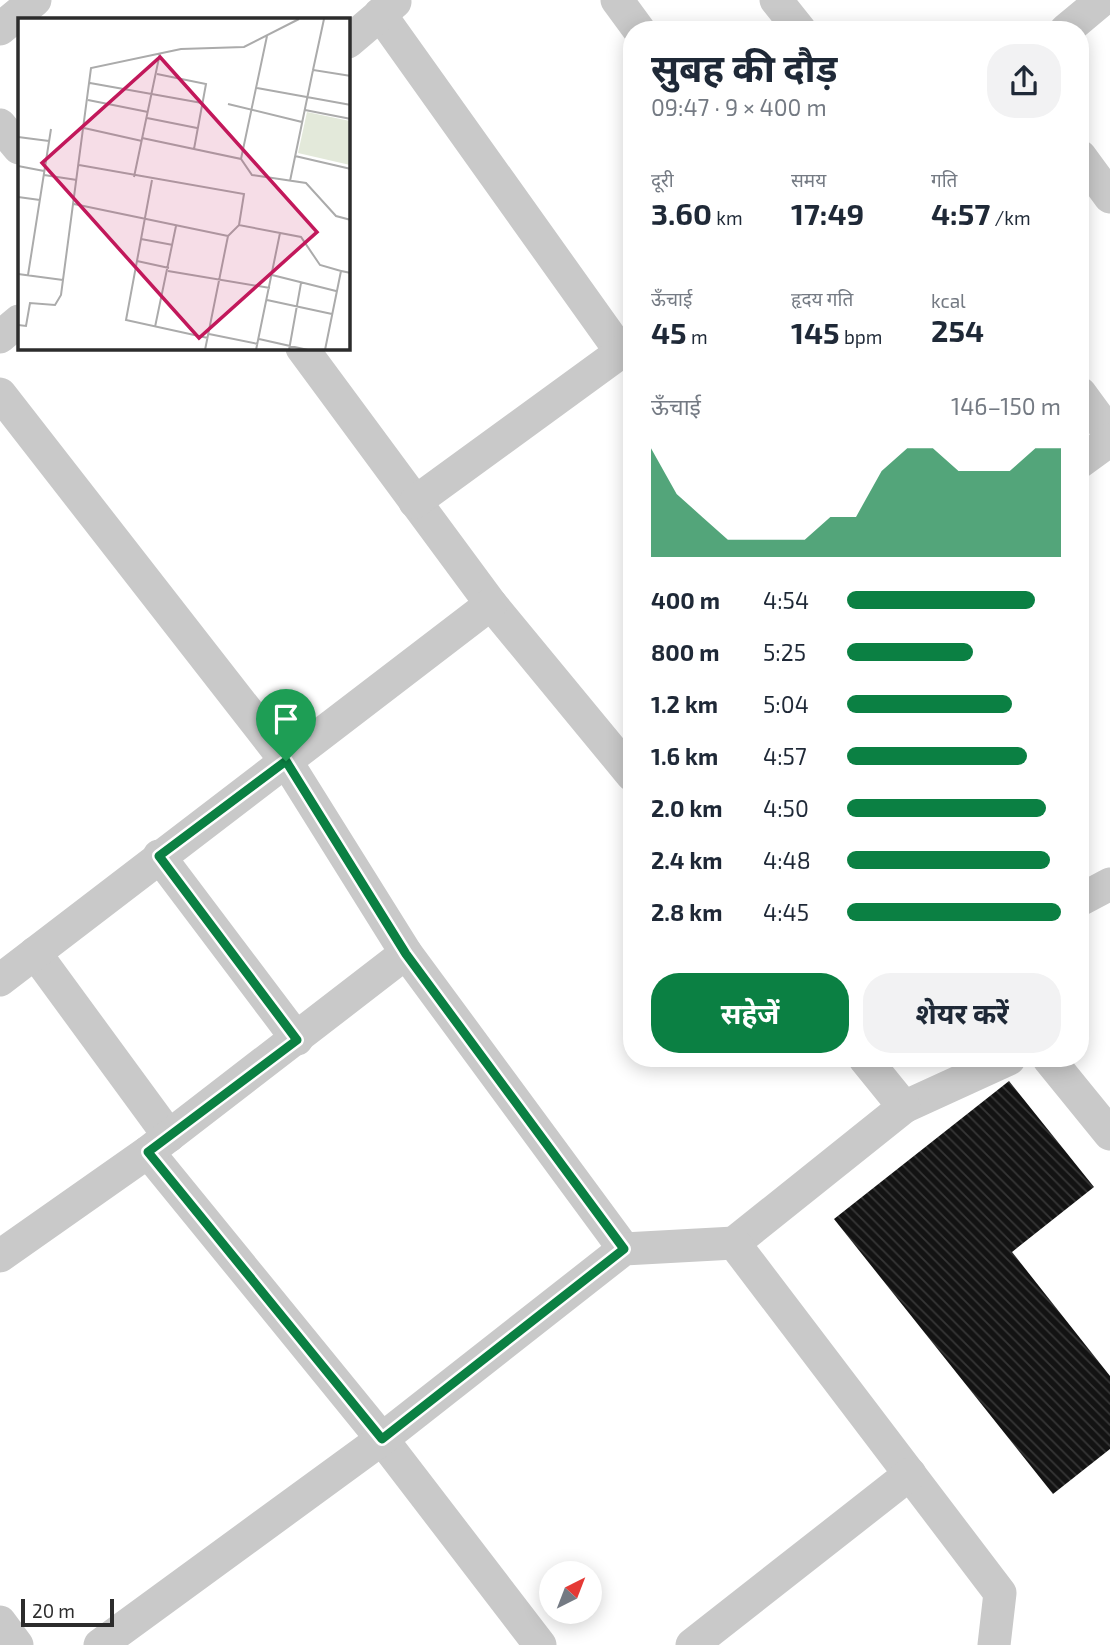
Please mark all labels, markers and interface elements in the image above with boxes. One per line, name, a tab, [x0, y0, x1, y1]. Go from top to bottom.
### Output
inset map	[18, 18, 350, 350]
text: सुबह की दौड़	[651, 44, 837, 90]
button: share	[987, 44, 1061, 118]
text: 09:47 · 9 × 400 m	[651, 93, 827, 121]
text: दूरी	[651, 168, 674, 191]
text: समय	[791, 168, 826, 191]
text: गति	[931, 168, 957, 191]
text: 3.60	[651, 195, 712, 231]
text: 17:49	[791, 195, 864, 231]
text: 4:57	[931, 195, 990, 231]
text: km	[712, 206, 743, 229]
text: /km	[990, 206, 1031, 229]
text: ऊँचाई	[651, 287, 692, 310]
text: हृदय गति	[791, 287, 853, 310]
text: kcal	[931, 289, 966, 312]
text: 254	[931, 312, 984, 348]
text: 45	[651, 314, 687, 350]
text: 145	[791, 314, 840, 350]
text: m	[687, 325, 708, 348]
text: bpm	[840, 325, 882, 348]
text: ऊँचाई	[651, 392, 701, 420]
text: 146–150 m	[951, 392, 1061, 420]
text: 400 m	[651, 586, 720, 614]
text: 4:54	[763, 586, 809, 614]
text: 800 m	[651, 638, 720, 666]
text: 5:25	[763, 638, 806, 666]
pin	[256, 689, 316, 761]
text: 1.2 km	[651, 690, 718, 718]
text: 5:04	[763, 690, 809, 718]
icon: arrive	[267, 700, 305, 738]
text: 1.6 km	[651, 742, 718, 770]
text: 4:57	[763, 742, 807, 770]
text: 2.0 km	[651, 794, 723, 822]
text: 4:50	[763, 794, 809, 822]
text: 2.4 km	[651, 846, 723, 874]
text: 4:48	[763, 846, 811, 874]
text: 2.8 km	[651, 898, 722, 926]
text: 4:45	[763, 898, 809, 926]
button: सहेजें	[651, 973, 849, 1053]
button: शेयर करें	[863, 973, 1061, 1053]
north arrow	[539, 1561, 602, 1624]
map controls	[539, 1561, 602, 1624]
scale bar	[21, 1596, 114, 1628]
text: 20 m	[32, 1599, 75, 1622]

